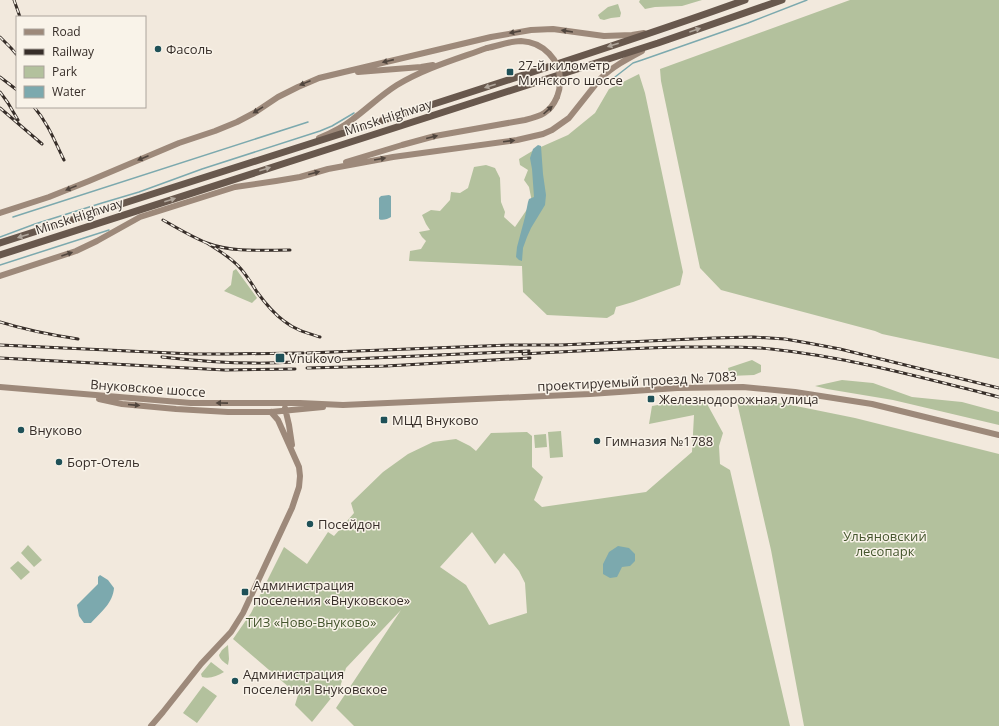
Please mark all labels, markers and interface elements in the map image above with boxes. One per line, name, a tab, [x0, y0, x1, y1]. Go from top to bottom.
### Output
legend	[16, 16, 146, 108]
text: Road	[52, 23, 81, 40]
one-way arrow	[689, 27, 701, 33]
one-way arrow	[561, 28, 573, 34]
one-way arrow	[508, 30, 521, 36]
place label: Фасоль	[166, 40, 213, 58]
text: Railway	[52, 43, 95, 60]
one-way arrow	[607, 43, 619, 49]
marker: Фасоль	[153, 44, 163, 54]
place label: 27-й километр Минского шоссе	[518, 56, 623, 89]
one-way arrow	[382, 59, 394, 65]
text: Park	[52, 63, 78, 80]
marker: 27-й километр Минского шоссе	[505, 67, 515, 77]
one-way arrow	[299, 81, 311, 87]
text: Water	[52, 83, 86, 100]
one-way arrow	[483, 83, 495, 89]
street label: Minsk Highway	[342, 94, 435, 140]
one-way arrow	[543, 105, 553, 114]
one-way arrow	[252, 107, 264, 114]
one-way arrow	[426, 134, 438, 140]
one-way arrow	[503, 138, 515, 144]
one-way arrow	[138, 155, 149, 161]
one-way arrow	[374, 156, 386, 162]
one-way arrow	[259, 166, 271, 172]
one-way arrow	[308, 170, 320, 176]
one-way arrow	[65, 186, 77, 192]
street label: Minsk Highway	[33, 193, 126, 239]
one-way arrow	[165, 196, 177, 202]
one-way arrow	[16, 233, 28, 239]
one-way arrow	[61, 250, 73, 256]
place label: Vnukovo	[289, 349, 342, 367]
marker: Vnukovo	[274, 352, 286, 364]
street label: проектируемый проезд № 7083	[537, 367, 737, 395]
street label: Внуковское шоссе	[90, 375, 206, 401]
place label: Железнодорожная улица	[659, 390, 819, 408]
marker: Железнодорожная улица	[646, 394, 656, 404]
one-way arrow	[215, 400, 228, 406]
one-way arrow	[128, 402, 140, 409]
place label: МЦД Внуково	[392, 411, 479, 429]
marker: МЦД Внуково	[379, 415, 389, 425]
place label: Внуково	[29, 421, 82, 439]
marker: Внуково	[16, 425, 26, 435]
place label: Гимназия №1788	[605, 432, 713, 450]
marker: Гимназия №1788	[592, 436, 602, 446]
place label: Борт-Отель	[67, 453, 140, 471]
marker: Борт-Отель	[54, 457, 64, 467]
place label: Посейдон	[318, 515, 381, 533]
marker: Посейдон	[305, 519, 315, 529]
park label: Ульяновский лесопарк	[843, 527, 927, 560]
place label: Администрация поселения «Внуковское»	[253, 576, 410, 609]
marker: Администрация поселения «Внуковское»	[240, 587, 250, 597]
park label: ТИЗ «Ново-Внуково»	[246, 613, 376, 631]
place label: Администрация поселения Внуковское	[243, 665, 387, 698]
marker: Администрация поселения Внуковское	[230, 676, 240, 686]

